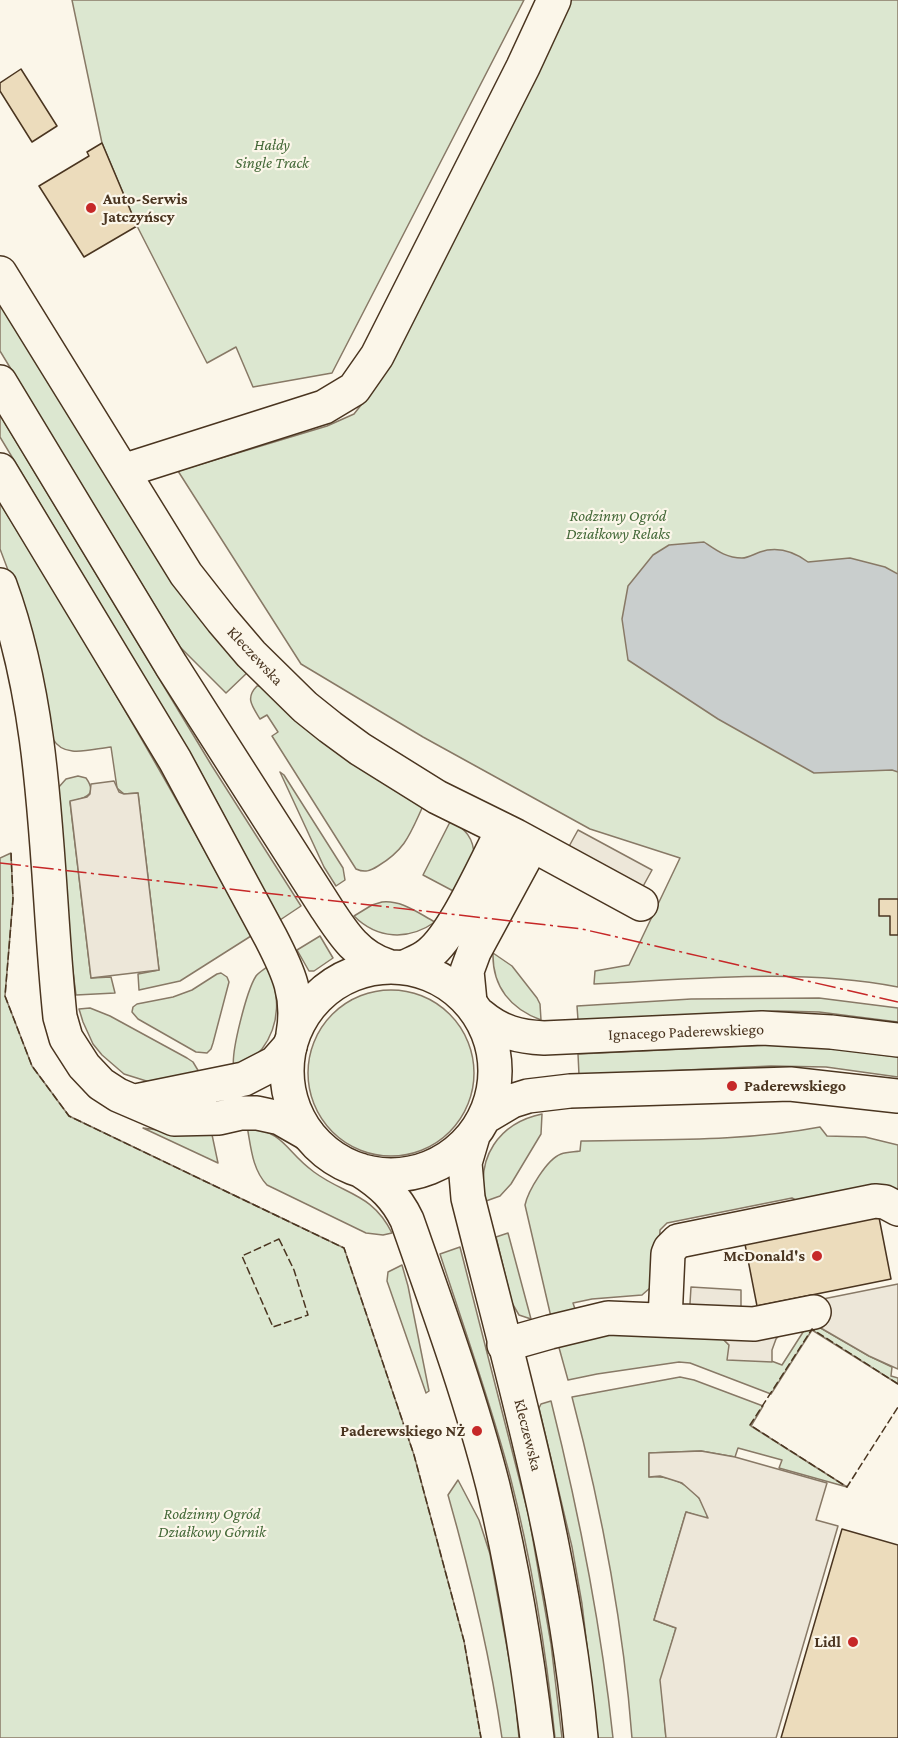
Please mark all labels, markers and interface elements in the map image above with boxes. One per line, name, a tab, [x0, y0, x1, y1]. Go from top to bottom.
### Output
park label: Hałdy Single Track	[235, 135, 309, 173]
place label: Auto-Serwis Jatczyńscy	[103, 189, 188, 227]
marker: Auto-Serwis Jatczyńscy	[84, 201, 98, 215]
park label: Rodzinny Ogród Działkowy Relaks	[566, 506, 670, 544]
street label: Kleczewska	[223, 622, 287, 690]
street label: Ignacego Paderewskiego	[608, 1020, 764, 1044]
place label: Paderewskiego	[744, 1076, 846, 1096]
marker: Paderewskiego	[725, 1079, 739, 1093]
place label: McDonald's	[723, 1246, 805, 1266]
marker: McDonald's	[810, 1249, 824, 1263]
street label: Kleczewska	[510, 1397, 546, 1473]
place label: Paderewskiego NŻ	[340, 1421, 465, 1441]
marker: Paderewskiego NŻ	[470, 1424, 484, 1438]
park label: Rodzinny Ogród Działkowy Górnik	[158, 1504, 266, 1542]
place label: Lidl	[814, 1632, 841, 1652]
marker: Lidl	[846, 1635, 860, 1649]

